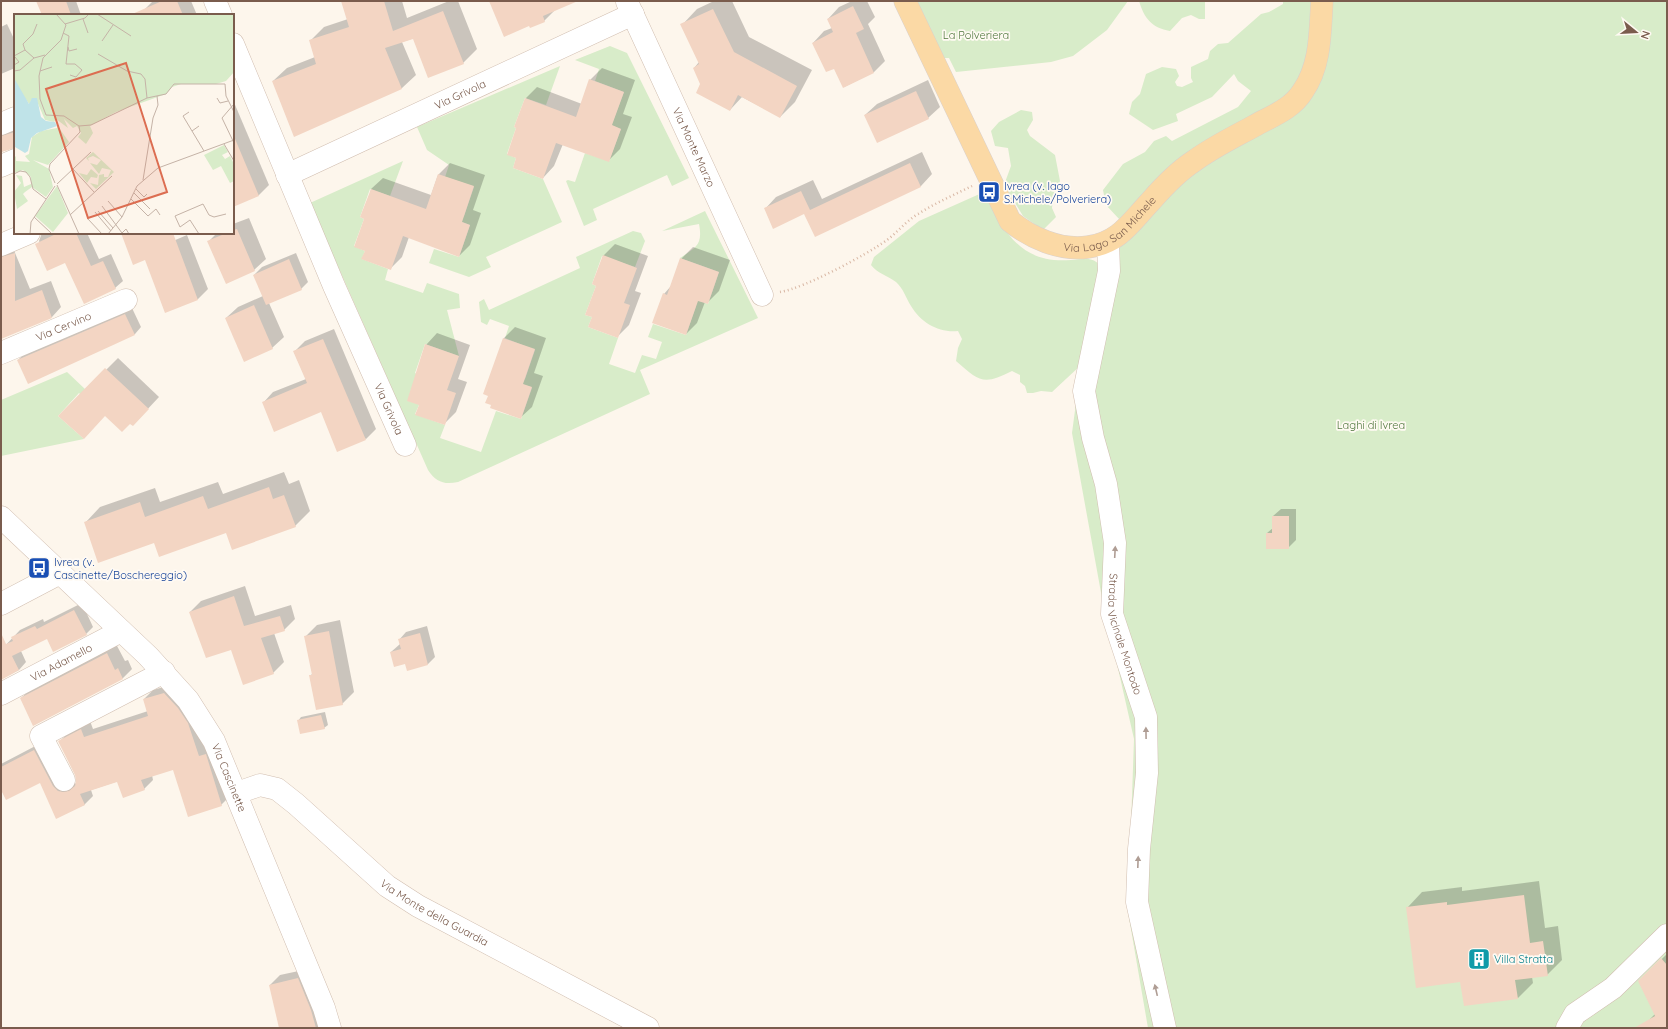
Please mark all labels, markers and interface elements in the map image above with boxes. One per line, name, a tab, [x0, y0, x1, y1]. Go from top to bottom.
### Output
north arrow	[1616, 12, 1656, 52]
inset map	[14, 14, 234, 234]
park label: La Polveriera	[943, 28, 1009, 42]
text: N	[1638, 29, 1653, 41]
street label: Via Grivola	[432, 76, 488, 112]
street label: Via Monte Marzo	[670, 105, 719, 190]
bus stop icon: Ivrea (v. lago S.Michele/Polveriera)	[976, 179, 1002, 205]
place label: Ivrea (v. lago S.Michele/Polveriera)	[1004, 179, 1111, 206]
street label: Via Lago San Michele	[1063, 193, 1159, 255]
street label: Via Cervino	[34, 308, 94, 344]
street label: Via Grivola	[371, 381, 407, 437]
park label: Laghi di Ivrea	[1337, 418, 1405, 432]
one-way arrow	[1111, 546, 1118, 558]
bus stop icon: Ivrea (v. Cascinette/Boschereggio)	[26, 555, 52, 581]
place label: Ivrea (v. Cascinette/Boschereggio)	[54, 555, 187, 582]
street label: Strada Vicinale Montodo	[1104, 573, 1145, 697]
street label: Via Adamello	[28, 640, 95, 684]
one-way arrow	[1143, 726, 1149, 739]
street label: Via Cascinette	[209, 741, 249, 814]
one-way arrow	[1135, 855, 1141, 868]
street label: Via Monte della Guardia	[377, 876, 491, 949]
building icon: Villa Stratta	[1466, 946, 1492, 972]
place label: Villa Stratta	[1494, 952, 1553, 966]
one-way arrow	[1153, 984, 1159, 996]

